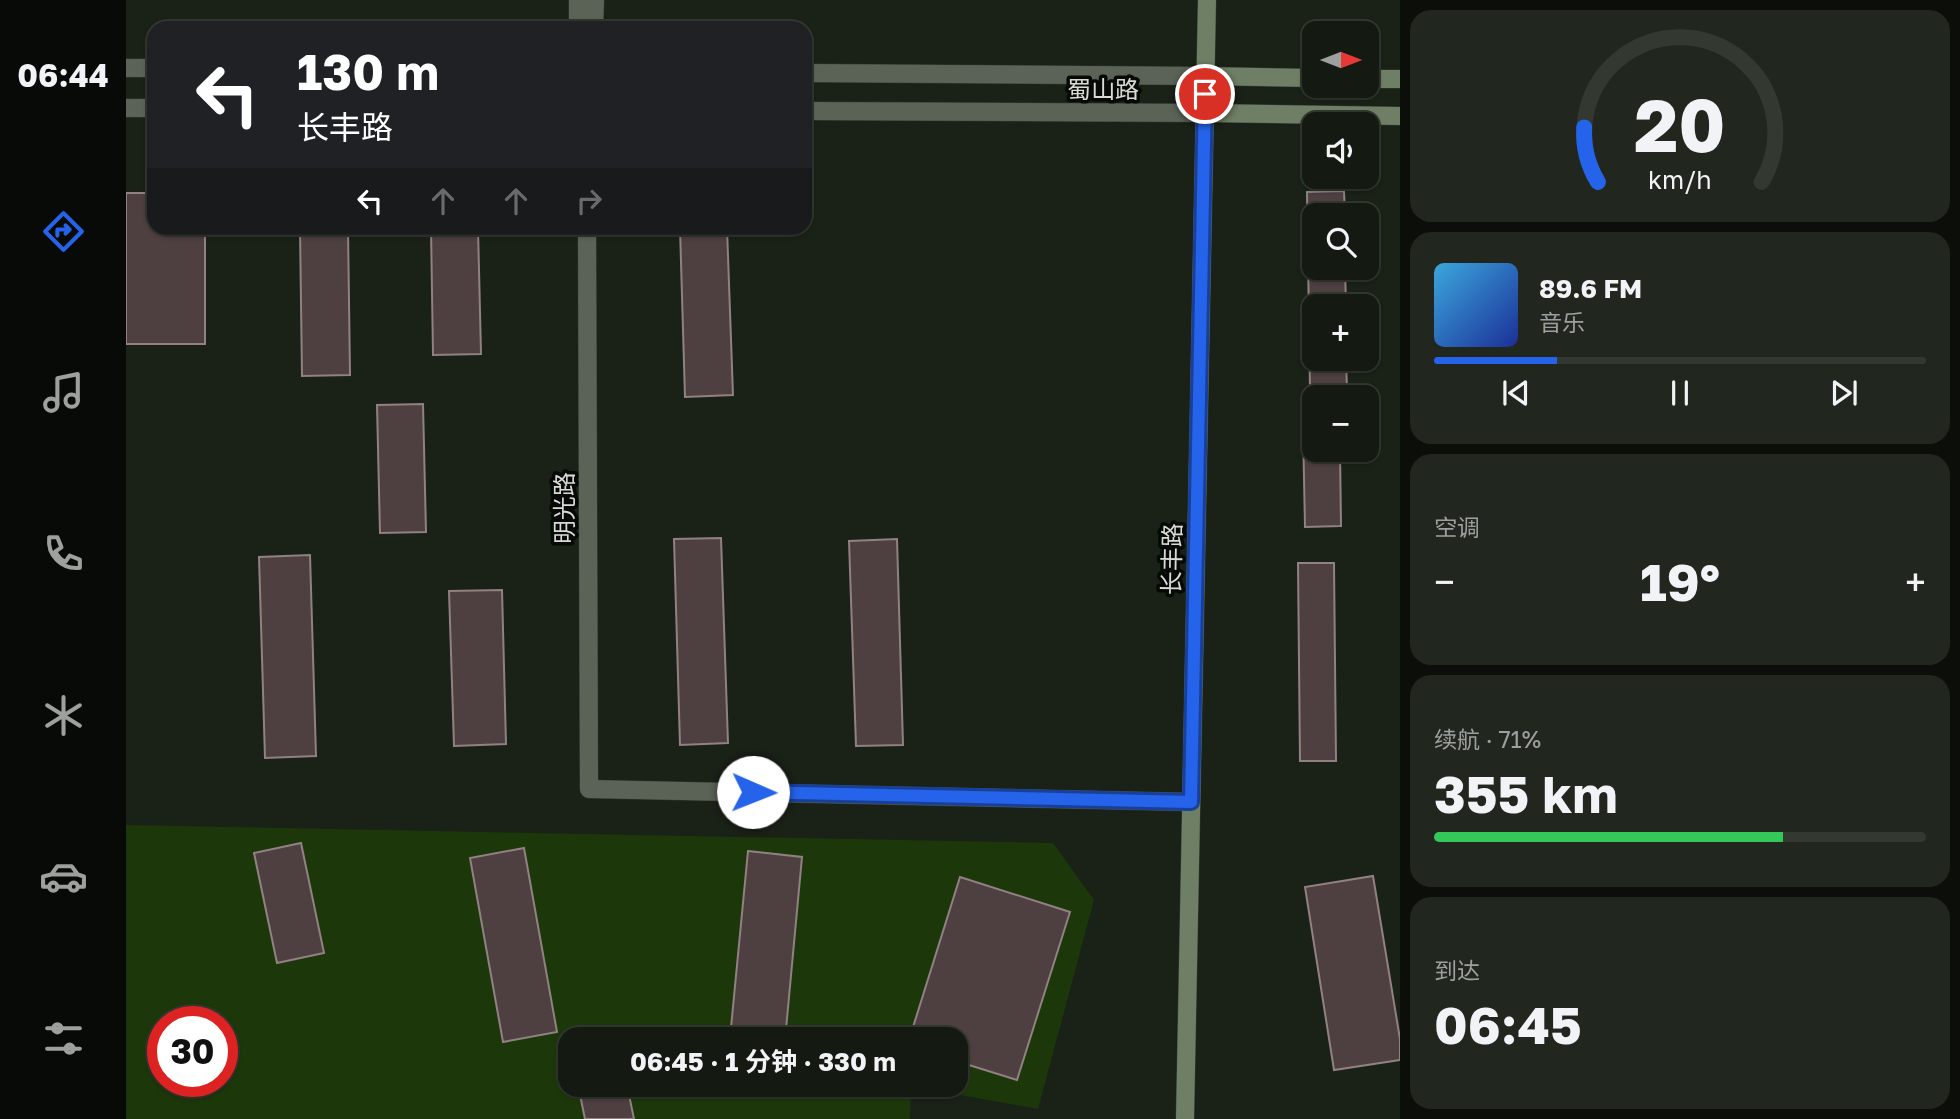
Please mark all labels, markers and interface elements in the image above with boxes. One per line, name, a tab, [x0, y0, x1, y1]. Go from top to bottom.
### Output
north arrow	[1302, 21, 1379, 98]
map controls	[1302, 21, 1379, 462]
text: 130 m	[297, 42, 439, 101]
icon: left	[182, 49, 273, 140]
text: 06:44	[17, 56, 109, 94]
pin	[1175, 64, 1235, 124]
street label: 蜀山路	[1067, 74, 1139, 103]
icon: arrive	[1186, 75, 1224, 113]
text: 20	[1634, 81, 1726, 168]
text: 长丰路	[297, 108, 393, 146]
button: sound	[1302, 112, 1379, 189]
text: km/h	[1648, 164, 1712, 195]
icon: left	[351, 182, 389, 220]
icon: ahead	[424, 182, 462, 220]
icon: ahead	[497, 182, 535, 220]
icon: right	[570, 182, 608, 220]
button: search	[1302, 203, 1379, 280]
icon: directions	[39, 207, 88, 256]
text: 89.6 FM	[1539, 273, 1642, 304]
button: +	[1302, 294, 1379, 371]
text: 音乐	[1539, 308, 1585, 336]
icon: music	[39, 368, 88, 417]
icon: previous	[1497, 374, 1535, 412]
icon: pause	[1661, 374, 1699, 412]
icon: next	[1825, 374, 1863, 412]
button: −	[1302, 385, 1379, 462]
street label: 明光路	[549, 472, 578, 544]
text: 空调	[1434, 513, 1480, 541]
street label: 长丰路	[1156, 523, 1186, 595]
icon: phone	[39, 529, 88, 578]
text: 19°	[1640, 550, 1720, 612]
text: −	[1434, 559, 1455, 604]
text: +	[1905, 559, 1926, 604]
icon: climate	[39, 691, 88, 740]
text: 续航 · 71%	[1434, 725, 1541, 753]
position arrow	[716, 755, 790, 829]
text: 355 km	[1434, 762, 1618, 824]
icon: car	[39, 852, 88, 901]
text: 到达	[1434, 956, 1480, 984]
text: 06:45	[1434, 993, 1582, 1055]
speed limit sign: 30	[147, 1006, 238, 1097]
icon: filters	[39, 1014, 88, 1063]
text: 06:45 · 1 分钟 · 330 m	[630, 1046, 896, 1077]

